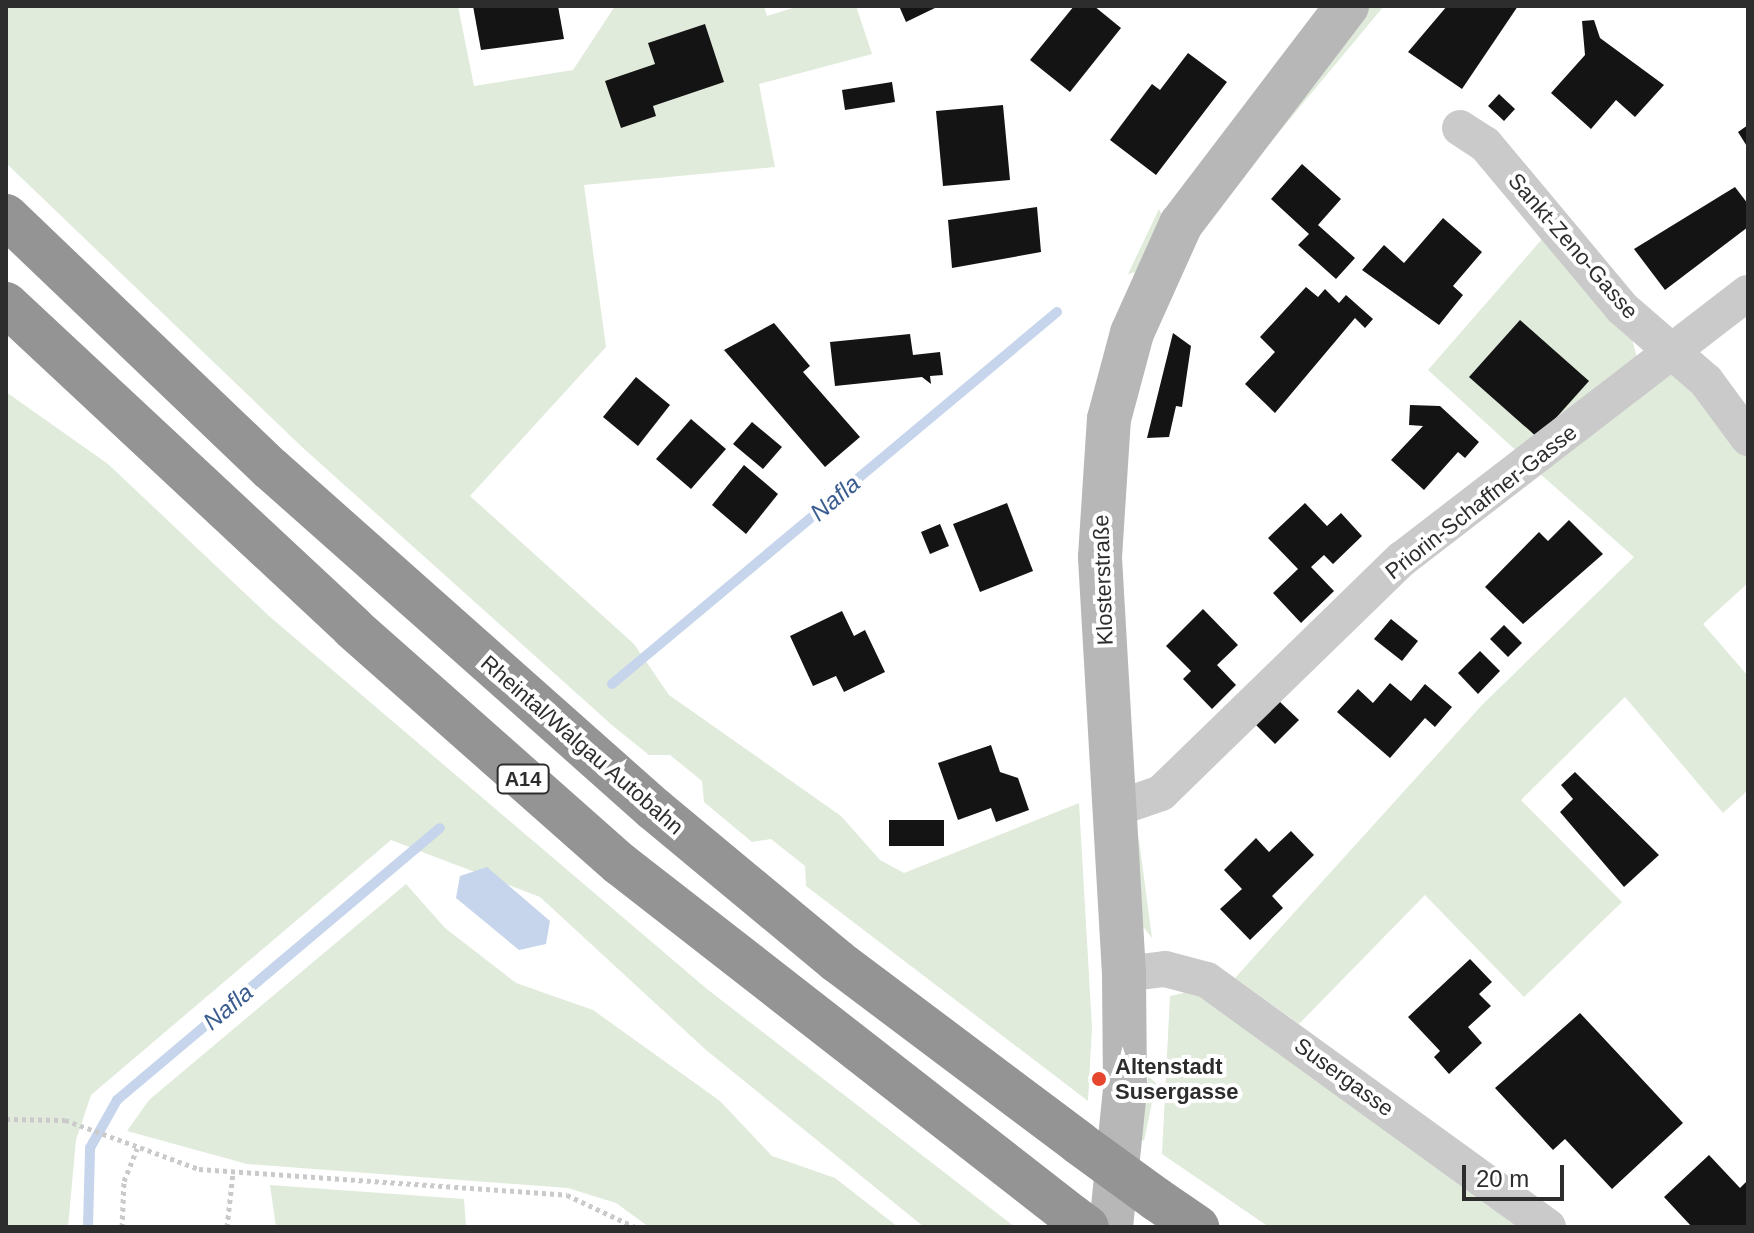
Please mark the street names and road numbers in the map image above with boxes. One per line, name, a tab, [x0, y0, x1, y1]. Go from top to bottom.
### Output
street label: Sankt-Zeno-Gasse	[1502, 168, 1644, 324]
street label: Priorin-Schaffner-Gasse	[1380, 419, 1582, 585]
street label: Klosterstraße	[1088, 514, 1118, 646]
street label: Rheintal/Walgau Autobahn	[475, 649, 689, 841]
road number: A14	[495, 763, 551, 795]
street label: Susergasse	[1289, 1032, 1399, 1122]

